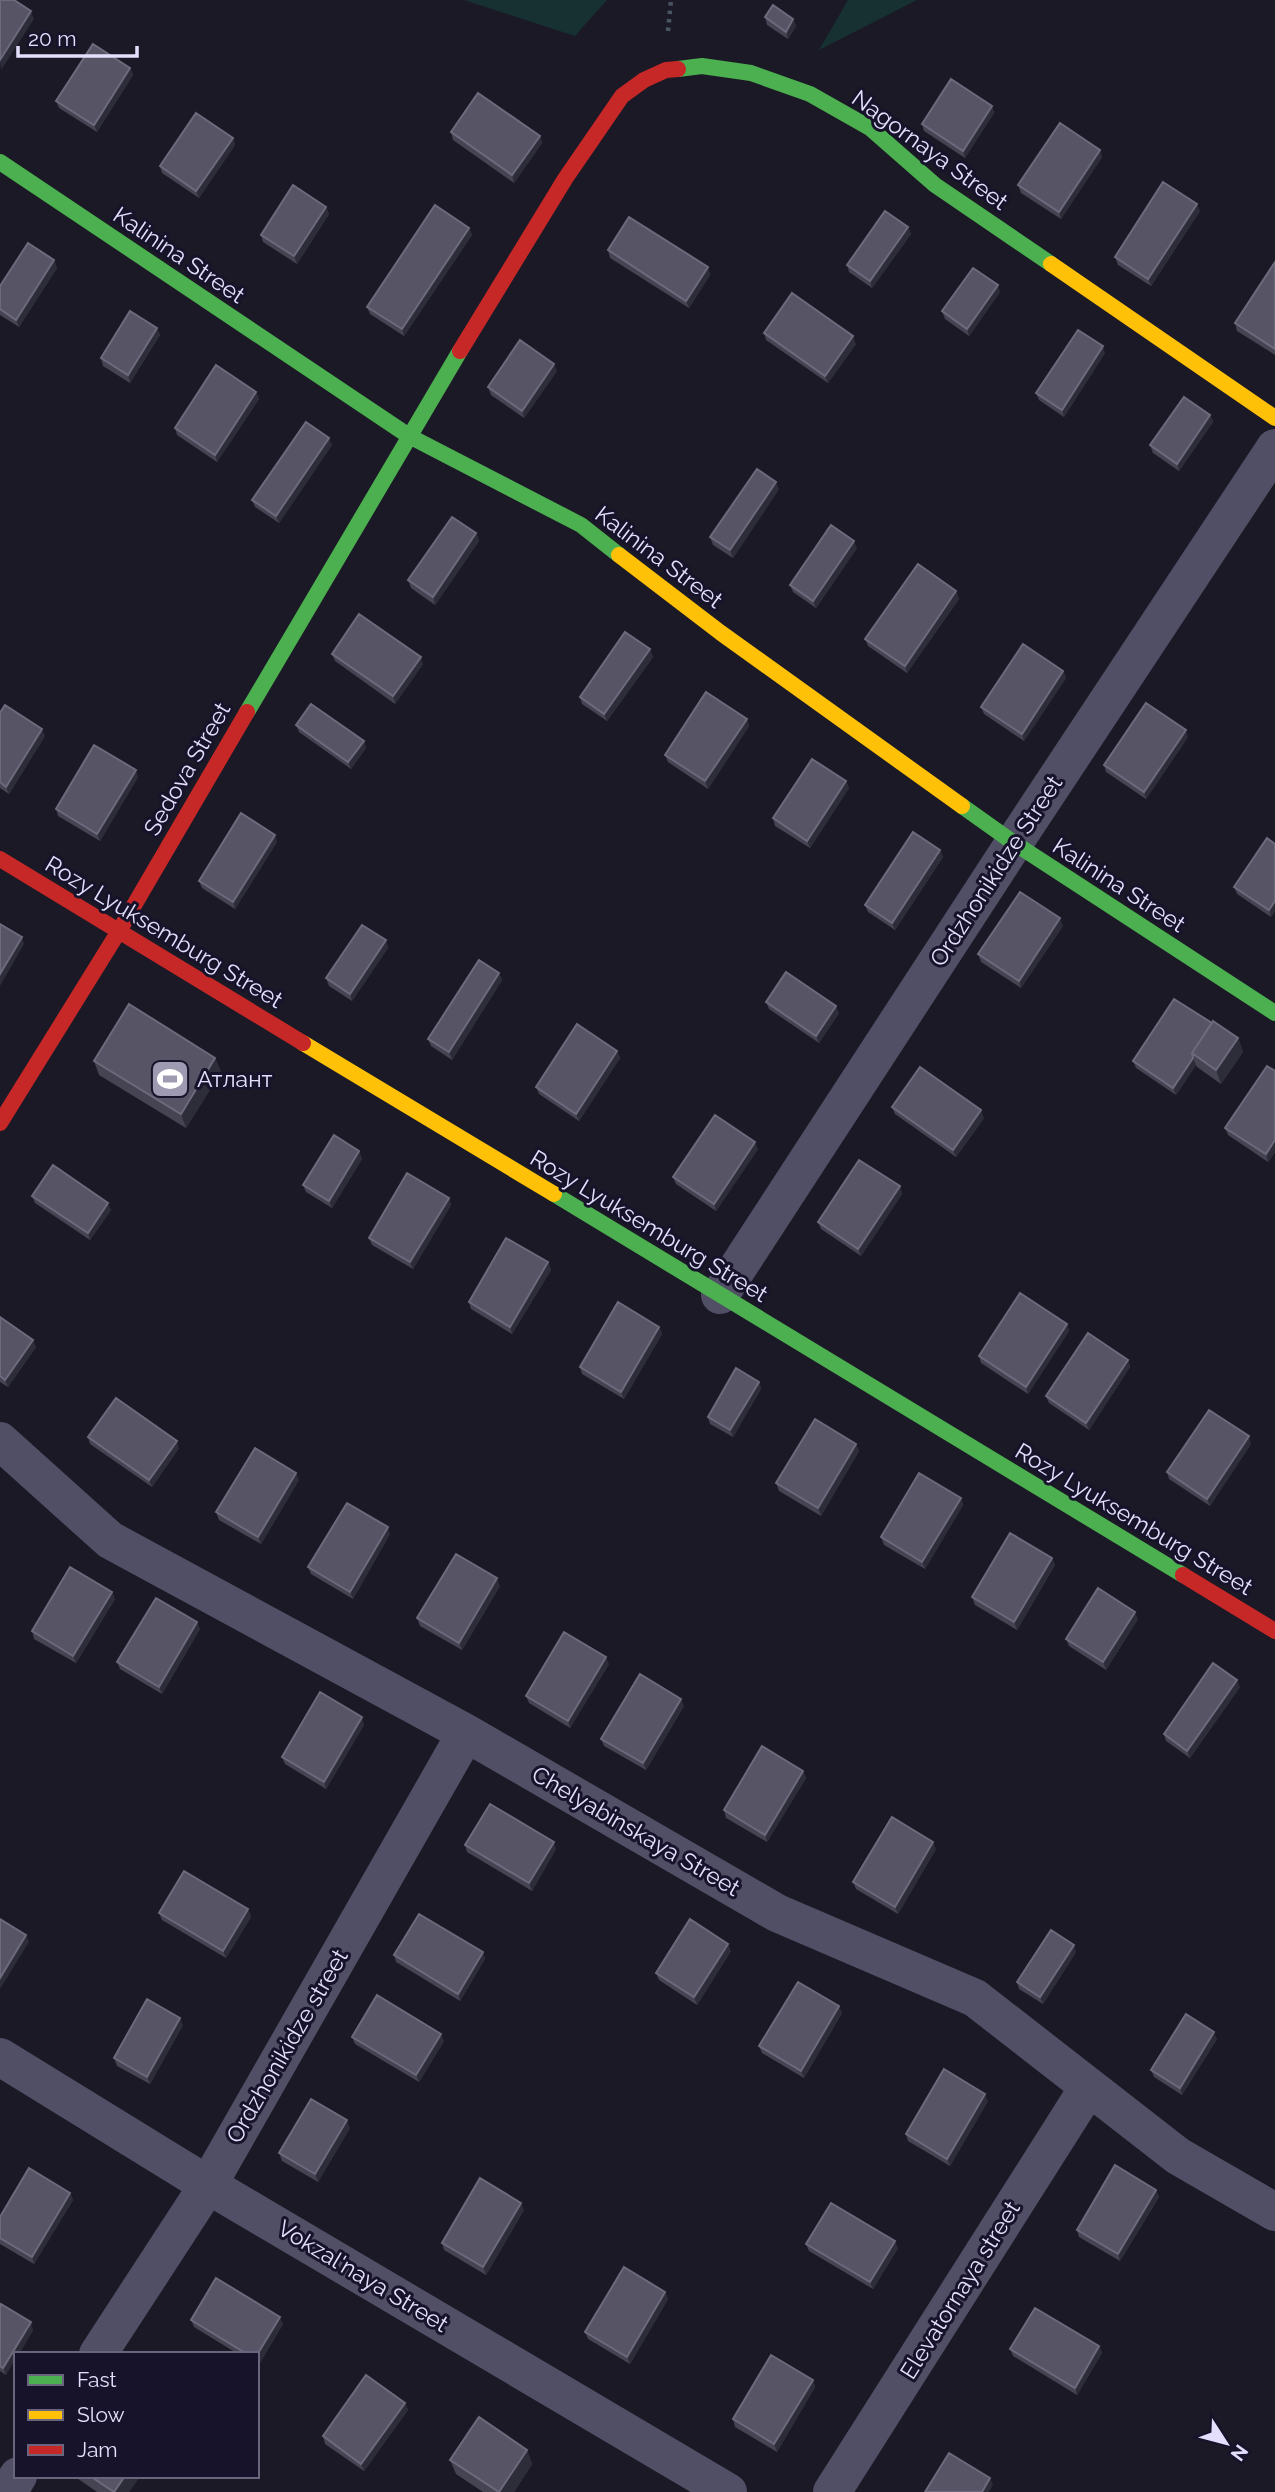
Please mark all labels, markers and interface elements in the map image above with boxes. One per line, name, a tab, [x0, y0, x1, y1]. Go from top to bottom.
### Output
scale bar	[18, 14, 136, 58]
text: 20 m	[28, 26, 76, 51]
street label: Nagornaya Street	[847, 84, 1014, 215]
street label: Kalinina Street	[108, 201, 250, 309]
street label: Kalinina Street	[590, 500, 729, 613]
street label: Sedova Street	[138, 697, 236, 840]
street label: Ordzhonikidze Street	[924, 770, 1067, 971]
street label: Kalinina Street	[1048, 832, 1191, 938]
street label: Rozy Lyuksemburg Street	[41, 850, 288, 1013]
sports icon: Атлант	[149, 1058, 191, 1100]
place label: Атлант	[197, 1065, 273, 1092]
street label: Rozy Lyuksemburg Street	[526, 1144, 773, 1307]
street label: Rozy Lyuksemburg Street	[1011, 1437, 1258, 1600]
street label: Chelyabinskaya Street	[527, 1760, 745, 1901]
street label: Ordzhonikidze street	[220, 1944, 353, 2147]
street label: Elevatornaya street	[894, 2196, 1025, 2384]
street label: Vokzal'naya Street	[273, 2214, 454, 2337]
legend	[14, 2352, 259, 2478]
text: Fast	[77, 2367, 117, 2392]
text: Slow	[77, 2402, 125, 2427]
north arrow	[1191, 2408, 1261, 2478]
text: Jam	[77, 2437, 118, 2462]
text: N	[1227, 2441, 1253, 2465]

